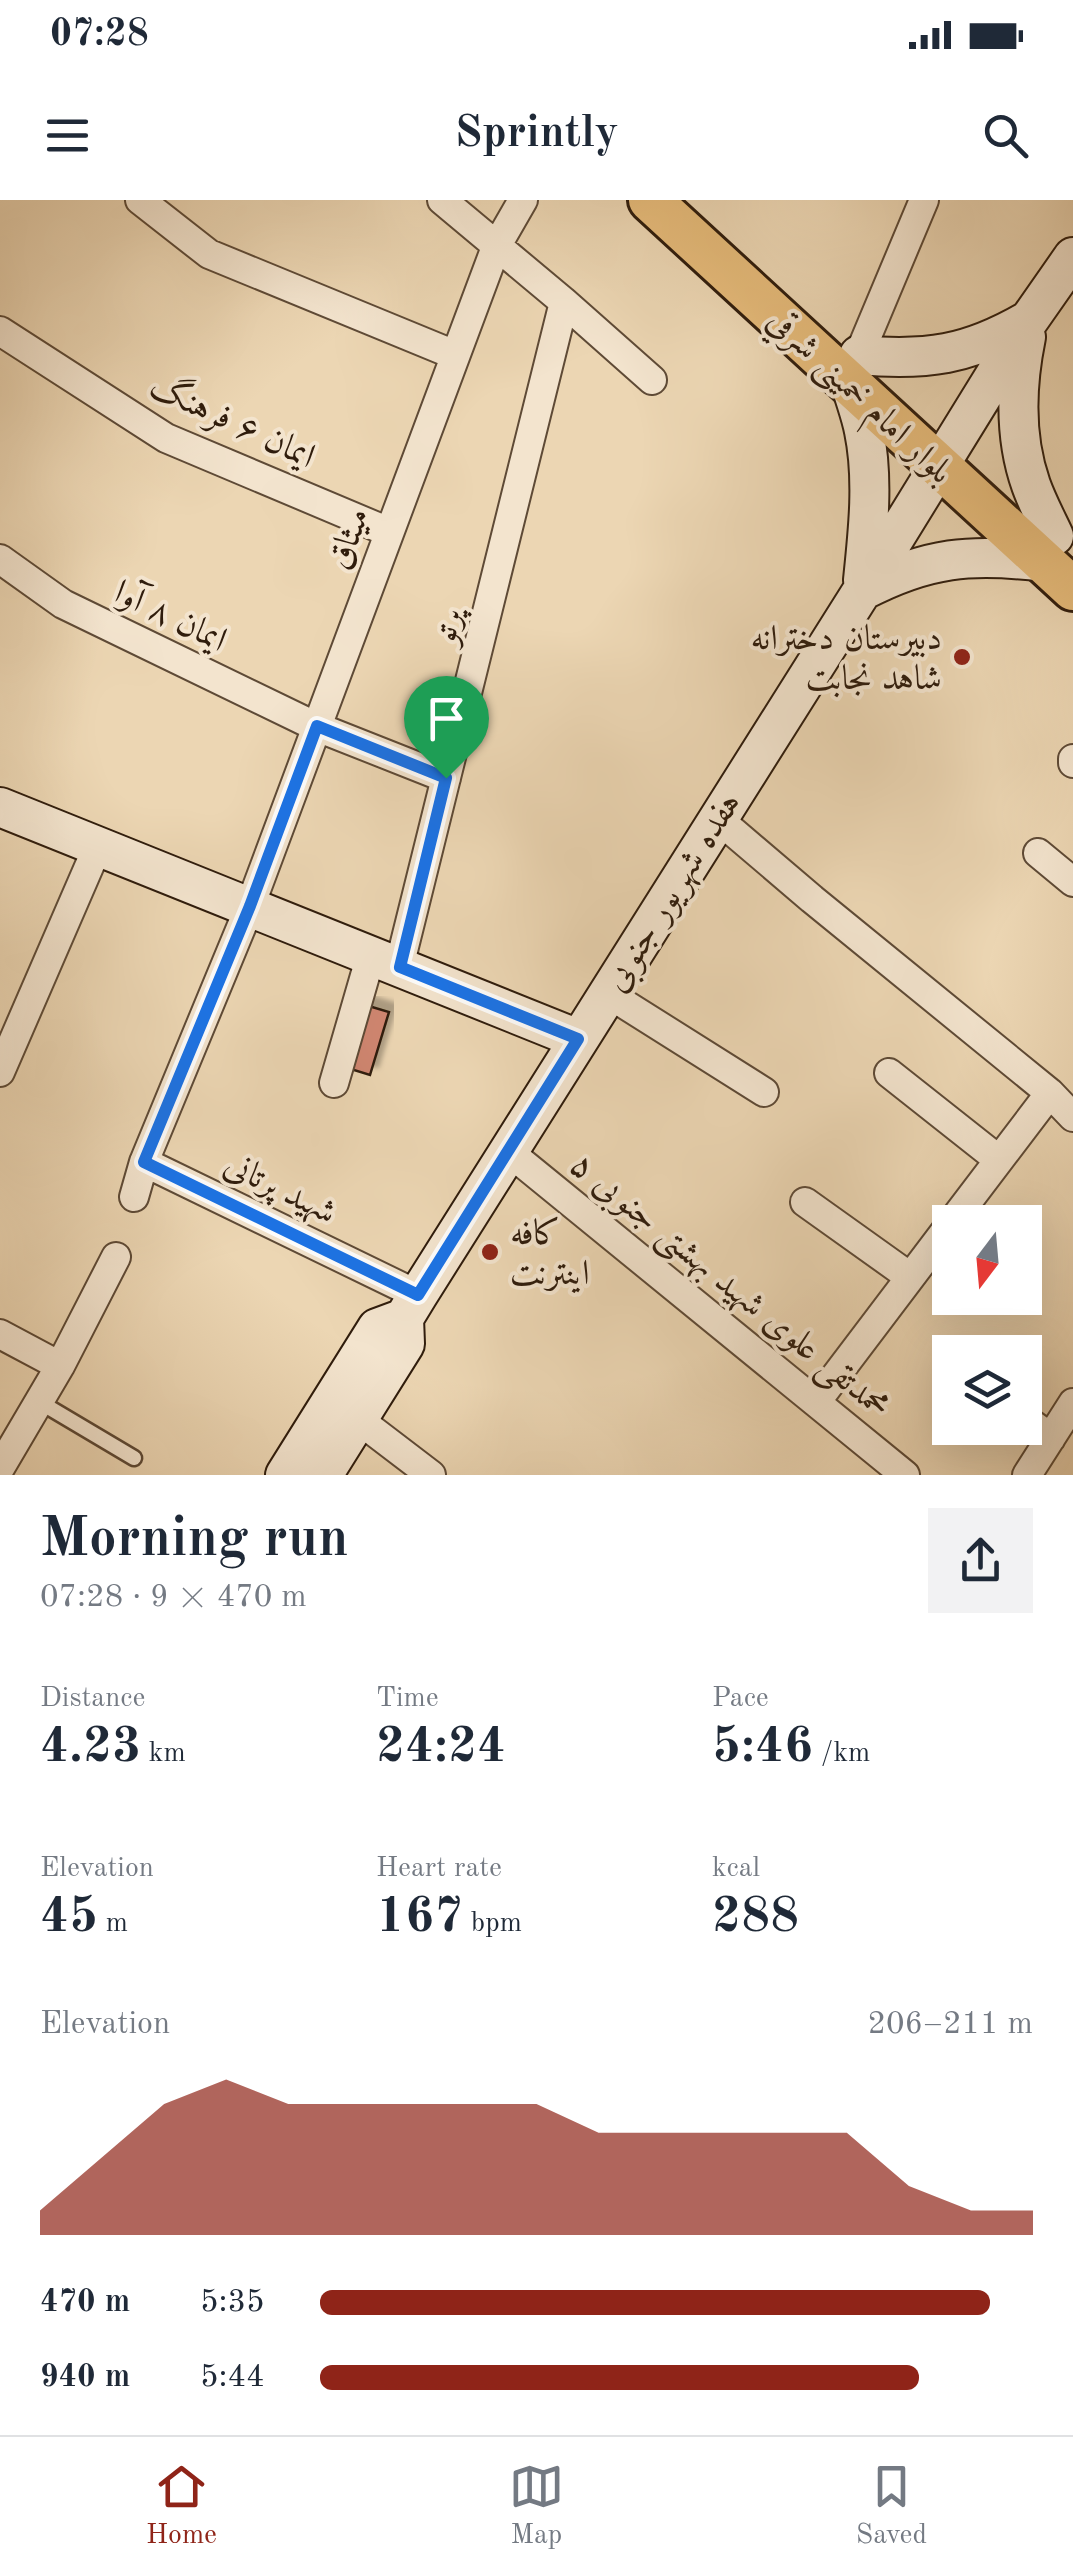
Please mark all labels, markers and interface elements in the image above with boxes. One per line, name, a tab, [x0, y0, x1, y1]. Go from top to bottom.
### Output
text: 07:28	[50, 16, 149, 54]
icon: menu	[40, 108, 95, 163]
icon: search	[978, 108, 1033, 163]
text: Sprintly	[454, 112, 619, 157]
street label: بلوار امام خمینی شرقي	[753, 302, 959, 499]
street label: ایمان ۶ فرهنگ	[143, 363, 323, 477]
street label: میثاق	[322, 503, 377, 574]
street label: ایمان ۸ آوا	[108, 571, 234, 660]
street label: پرتو	[426, 602, 473, 652]
place label: دبیرستان دخترانه شاهد نجابت	[750, 622, 942, 698]
marker: دبیرستان دخترانه شاهد نجابت	[951, 646, 973, 668]
pin	[404, 676, 489, 779]
icon: arrive	[419, 691, 474, 746]
street label: هفده شهریور جنوبی	[598, 787, 752, 1001]
street label: شهید پرتانی	[217, 1147, 341, 1234]
street label: محمدتقی علوی شهید بهشتی جنوبی ۵	[559, 1147, 896, 1430]
north arrow	[932, 1205, 1042, 1315]
map controls	[932, 1205, 1042, 1445]
place label: کافه اینترنت	[510, 1216, 590, 1294]
marker: کافه اینترنت	[479, 1241, 501, 1263]
button: layers	[932, 1335, 1042, 1445]
button: share	[928, 1508, 1033, 1613]
text: Morning run	[40, 1513, 349, 1568]
text: 07:28 · 9 × 470 m	[40, 1582, 307, 1614]
text: Distance	[40, 1685, 145, 1713]
text: Time	[376, 1685, 439, 1713]
text: Pace	[712, 1685, 769, 1713]
text: 4.23	[40, 1723, 141, 1773]
text: 24:24	[376, 1723, 506, 1773]
text: 5:46	[712, 1723, 813, 1773]
text: km	[141, 1740, 186, 1768]
text: /km	[813, 1740, 870, 1768]
text: Elevation	[40, 1855, 154, 1883]
text: Heart rate	[376, 1855, 502, 1883]
text: kcal	[712, 1855, 760, 1883]
text: 45	[40, 1893, 98, 1943]
text: 167	[376, 1893, 463, 1943]
text: 288	[712, 1893, 799, 1943]
text: m	[98, 1910, 128, 1938]
text: bpm	[463, 1910, 522, 1938]
text: Elevation	[40, 2009, 170, 2041]
text: 206–211 m	[867, 2009, 1033, 2041]
text: 470 m	[40, 2287, 130, 2319]
text: 5:35	[200, 2287, 265, 2319]
text: 940 m	[40, 2362, 130, 2394]
text: 5:44	[200, 2362, 265, 2394]
tab: Home	[146, 2459, 217, 2554]
tab: Map	[509, 2459, 564, 2554]
tab: Saved	[856, 2459, 927, 2554]

